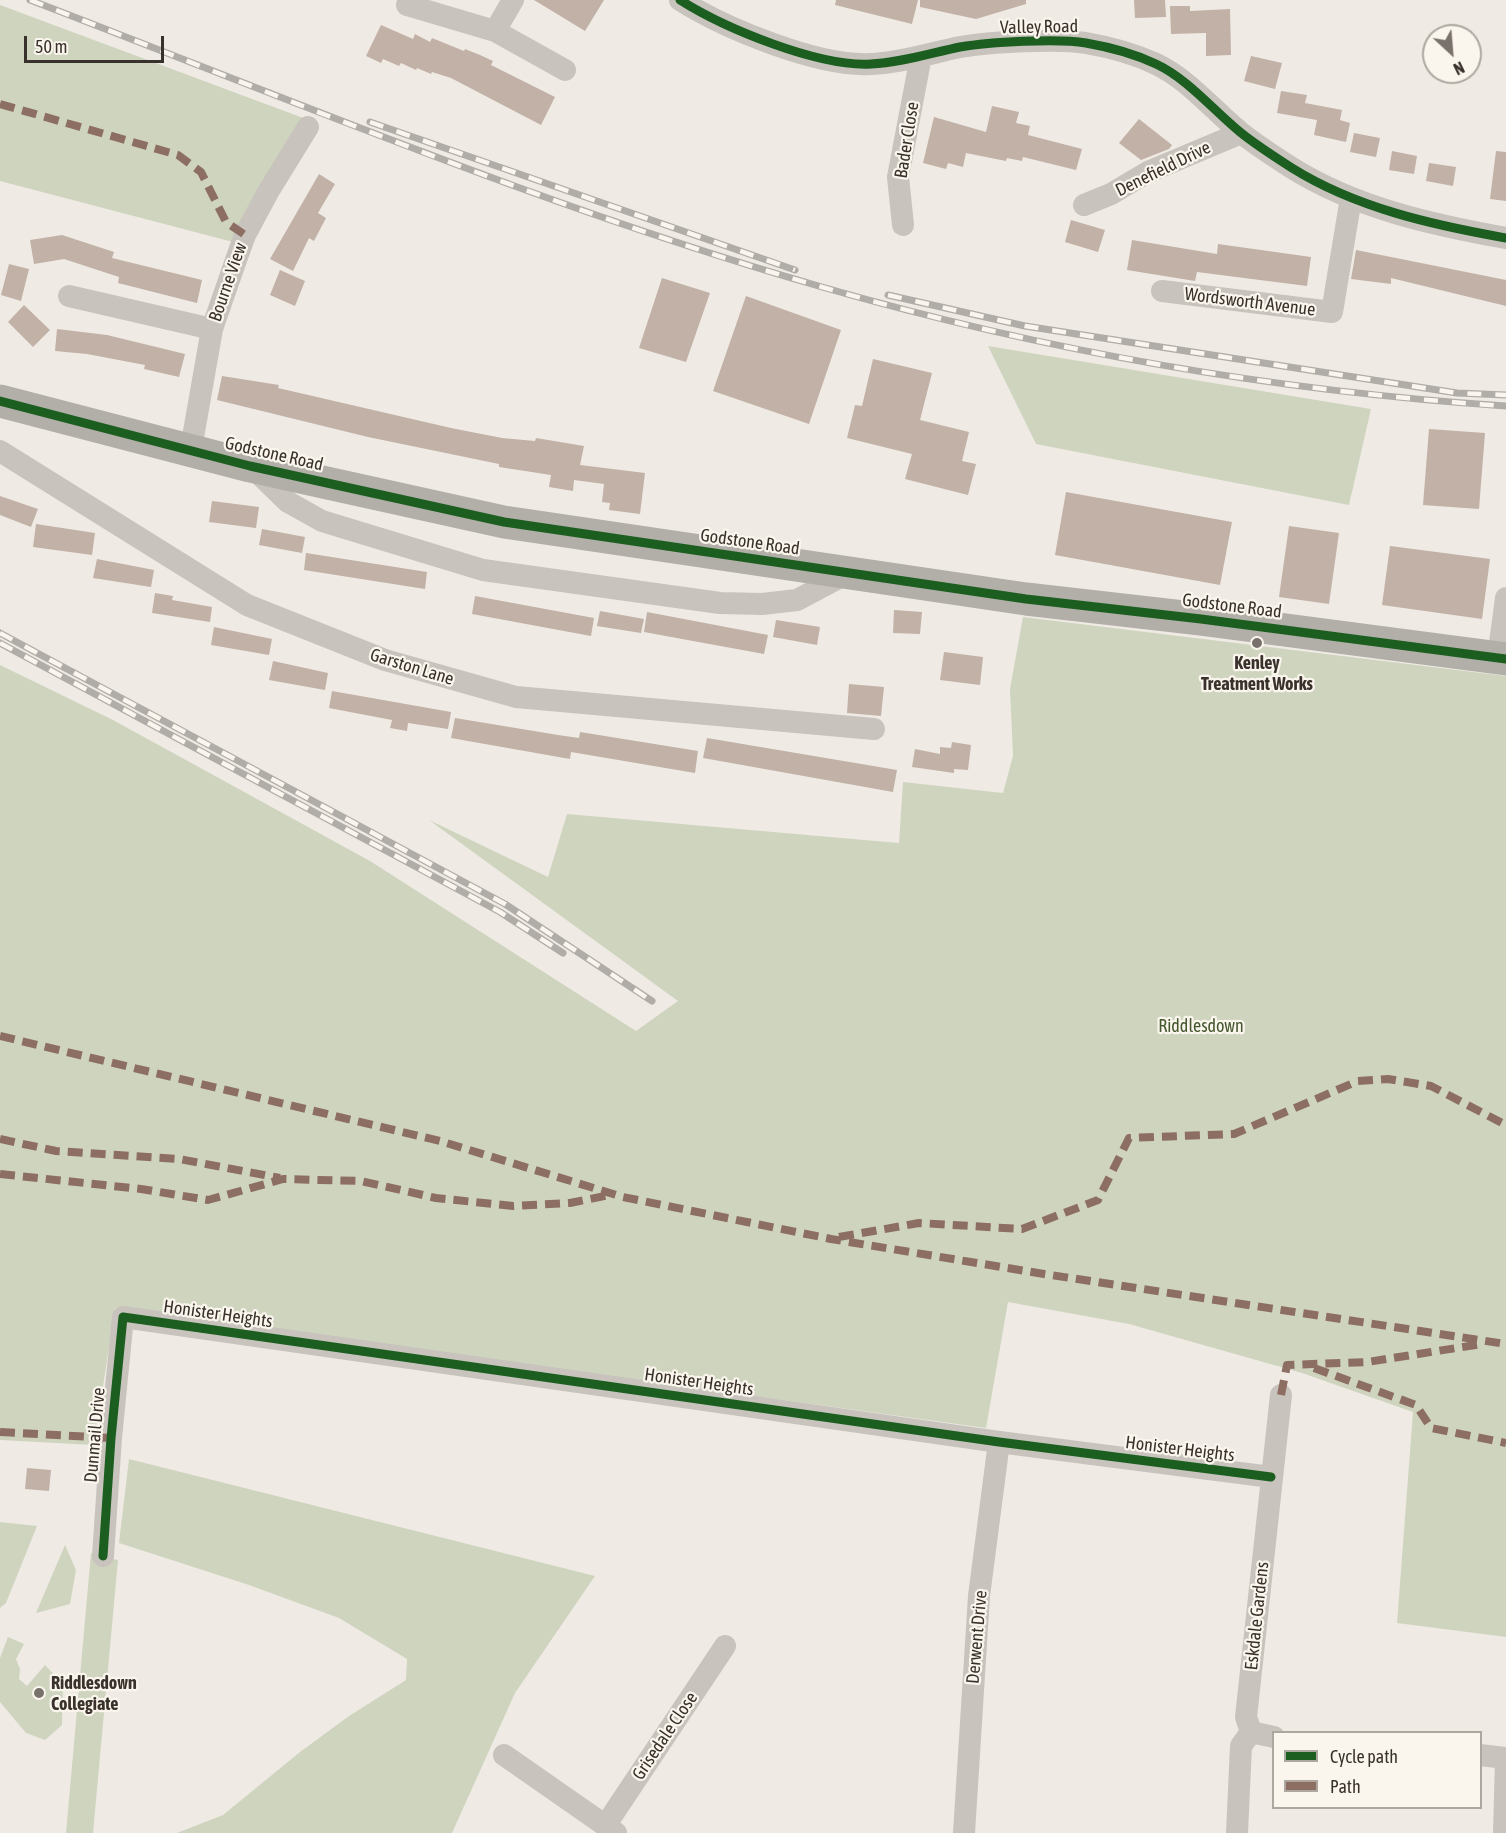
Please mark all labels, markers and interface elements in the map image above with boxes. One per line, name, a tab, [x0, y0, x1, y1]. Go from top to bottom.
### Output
street label: Valley Road	[1000, 16, 1078, 38]
scale bar	[27, 24, 166, 62]
north arrow	[1422, 24, 1482, 84]
text: 50 m	[35, 36, 67, 57]
text: N	[1451, 58, 1467, 79]
street label: Bader Close	[890, 100, 924, 180]
street label: Denefield Drive	[1112, 137, 1214, 201]
street label: Bourne View	[204, 240, 252, 324]
street label: Wordsworth Avenue	[1183, 283, 1317, 321]
street label: Godstone Road	[223, 432, 325, 476]
street label: Godstone Road	[699, 524, 801, 560]
street label: Godstone Road	[1181, 589, 1283, 623]
marker: Kenley Treatment Works	[1250, 636, 1264, 650]
street label: Garston Lane	[367, 644, 457, 690]
place label: Kenley Treatment Works	[1201, 652, 1313, 694]
park label: Riddlesdown	[1158, 1015, 1244, 1037]
street label: Honister Heights	[162, 1296, 274, 1332]
street label: Honister Heights	[643, 1364, 755, 1400]
street label: Dunmail Drive	[80, 1387, 110, 1483]
street label: Honister Heights	[1124, 1432, 1236, 1466]
street label: Eskdale Gardens	[1241, 1561, 1273, 1671]
street label: Derwent Drive	[962, 1589, 992, 1685]
place label: Riddlesdown Collegiate	[51, 1672, 137, 1714]
marker: Riddlesdown Collegiate	[32, 1686, 46, 1700]
street label: Grisedale Close	[628, 1688, 702, 1784]
legend	[1272, 1731, 1482, 1809]
text: Cycle path	[1330, 1746, 1398, 1767]
text: Path	[1330, 1776, 1361, 1797]

